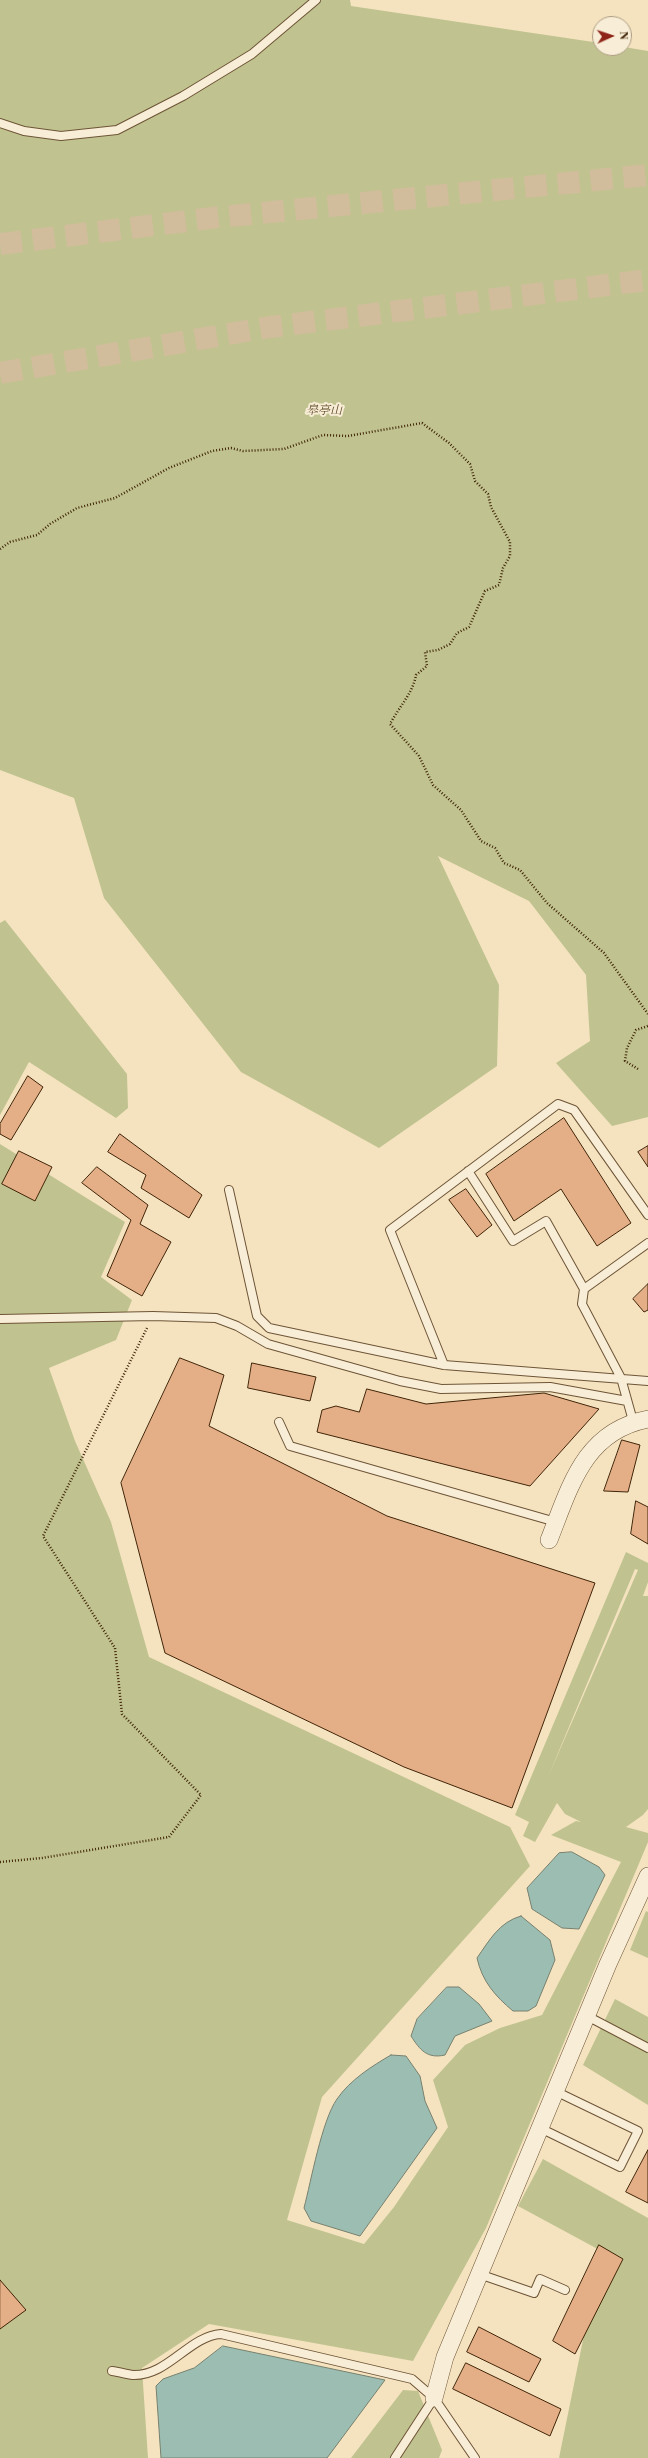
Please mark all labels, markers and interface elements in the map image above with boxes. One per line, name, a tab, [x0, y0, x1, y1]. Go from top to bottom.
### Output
north arrow	[592, 16, 632, 56]
text: N	[616, 31, 630, 40]
park label: 皋亭山	[306, 404, 342, 418]

